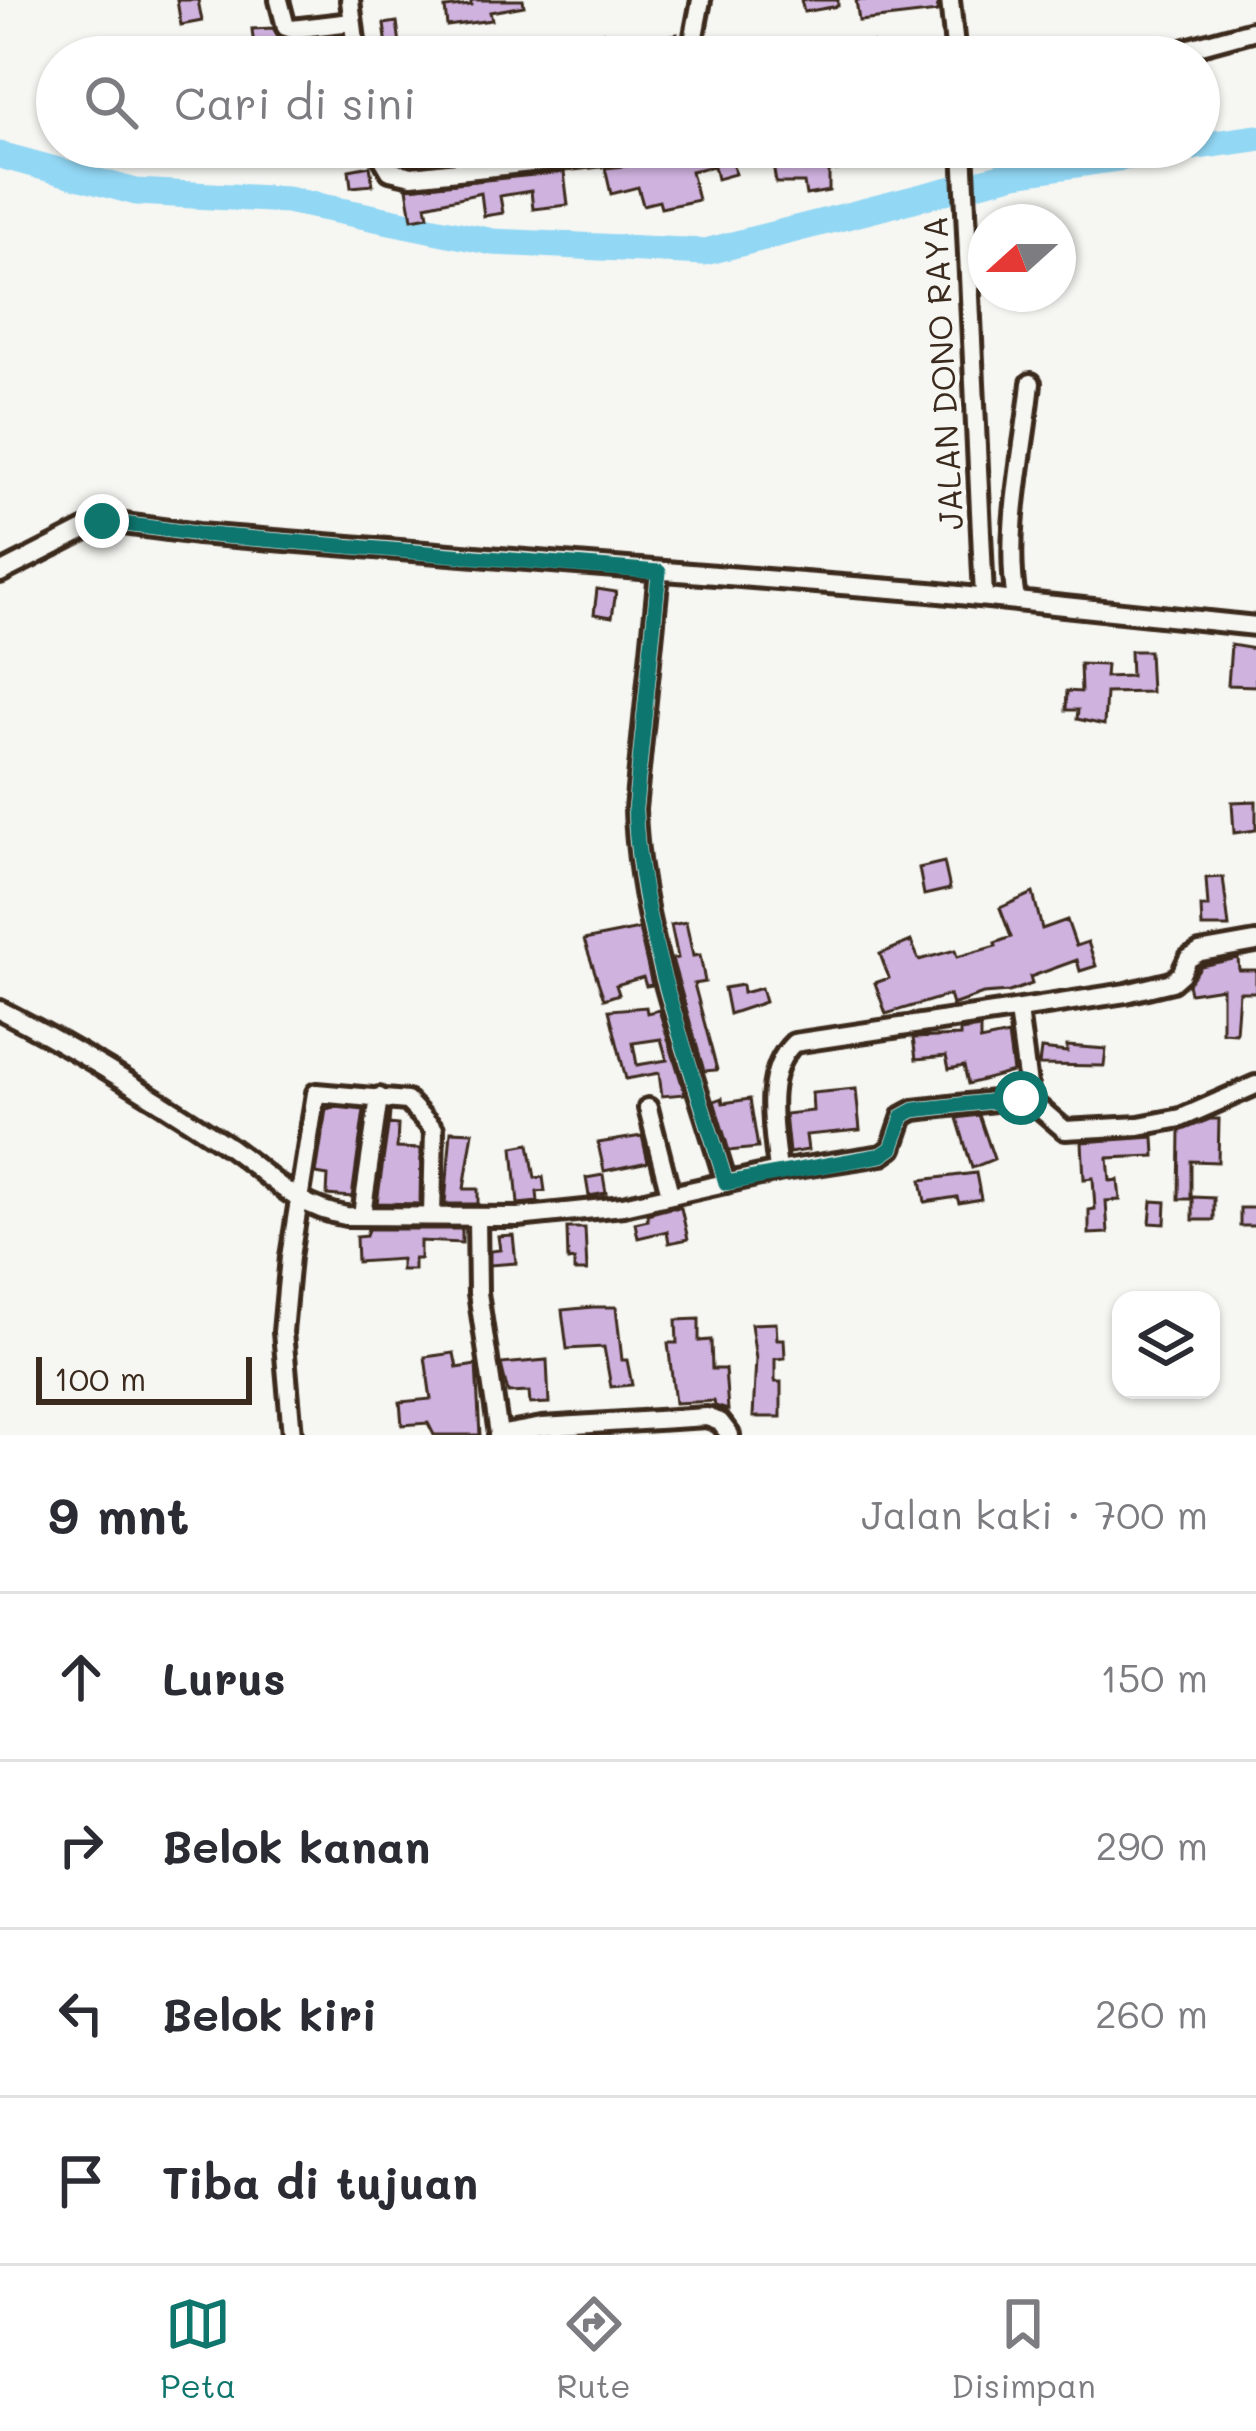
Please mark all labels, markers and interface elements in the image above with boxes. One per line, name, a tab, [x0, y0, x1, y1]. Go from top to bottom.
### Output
search box	[36, 36, 1220, 168]
icon: search	[78, 69, 144, 135]
text: Cari di sini	[174, 73, 416, 131]
north arrow	[968, 204, 1076, 312]
street label: JALAN DONO RAYA	[912, 215, 971, 531]
route end	[75, 494, 129, 548]
route start	[994, 1071, 1048, 1125]
map controls	[1112, 1291, 1220, 1399]
button: layers	[1112, 1291, 1220, 1399]
scale bar	[36, 1351, 252, 1404]
text: 100 m	[54, 1356, 146, 1399]
text: 9 mnt	[48, 1480, 189, 1547]
text: Jalan kaki · 700 m	[861, 1488, 1208, 1539]
icon: ahead	[48, 1644, 114, 1710]
text: Lurus	[162, 1648, 286, 1706]
text: 150 m	[1100, 1651, 1208, 1702]
icon: right	[48, 1812, 114, 1878]
text: Belok kanan	[162, 1816, 430, 1874]
text: 290 m	[1096, 1819, 1208, 1870]
icon: left	[48, 1980, 114, 2046]
text: Belok kiri	[162, 1984, 377, 2042]
text: 260 m	[1095, 1987, 1208, 2038]
icon: arrive	[48, 2148, 114, 2214]
text: Tiba di tujuan	[162, 2152, 478, 2210]
tab: Peta	[160, 2291, 236, 2406]
tab: Rute	[557, 2291, 631, 2406]
tab: Disimpan	[951, 2291, 1096, 2406]

